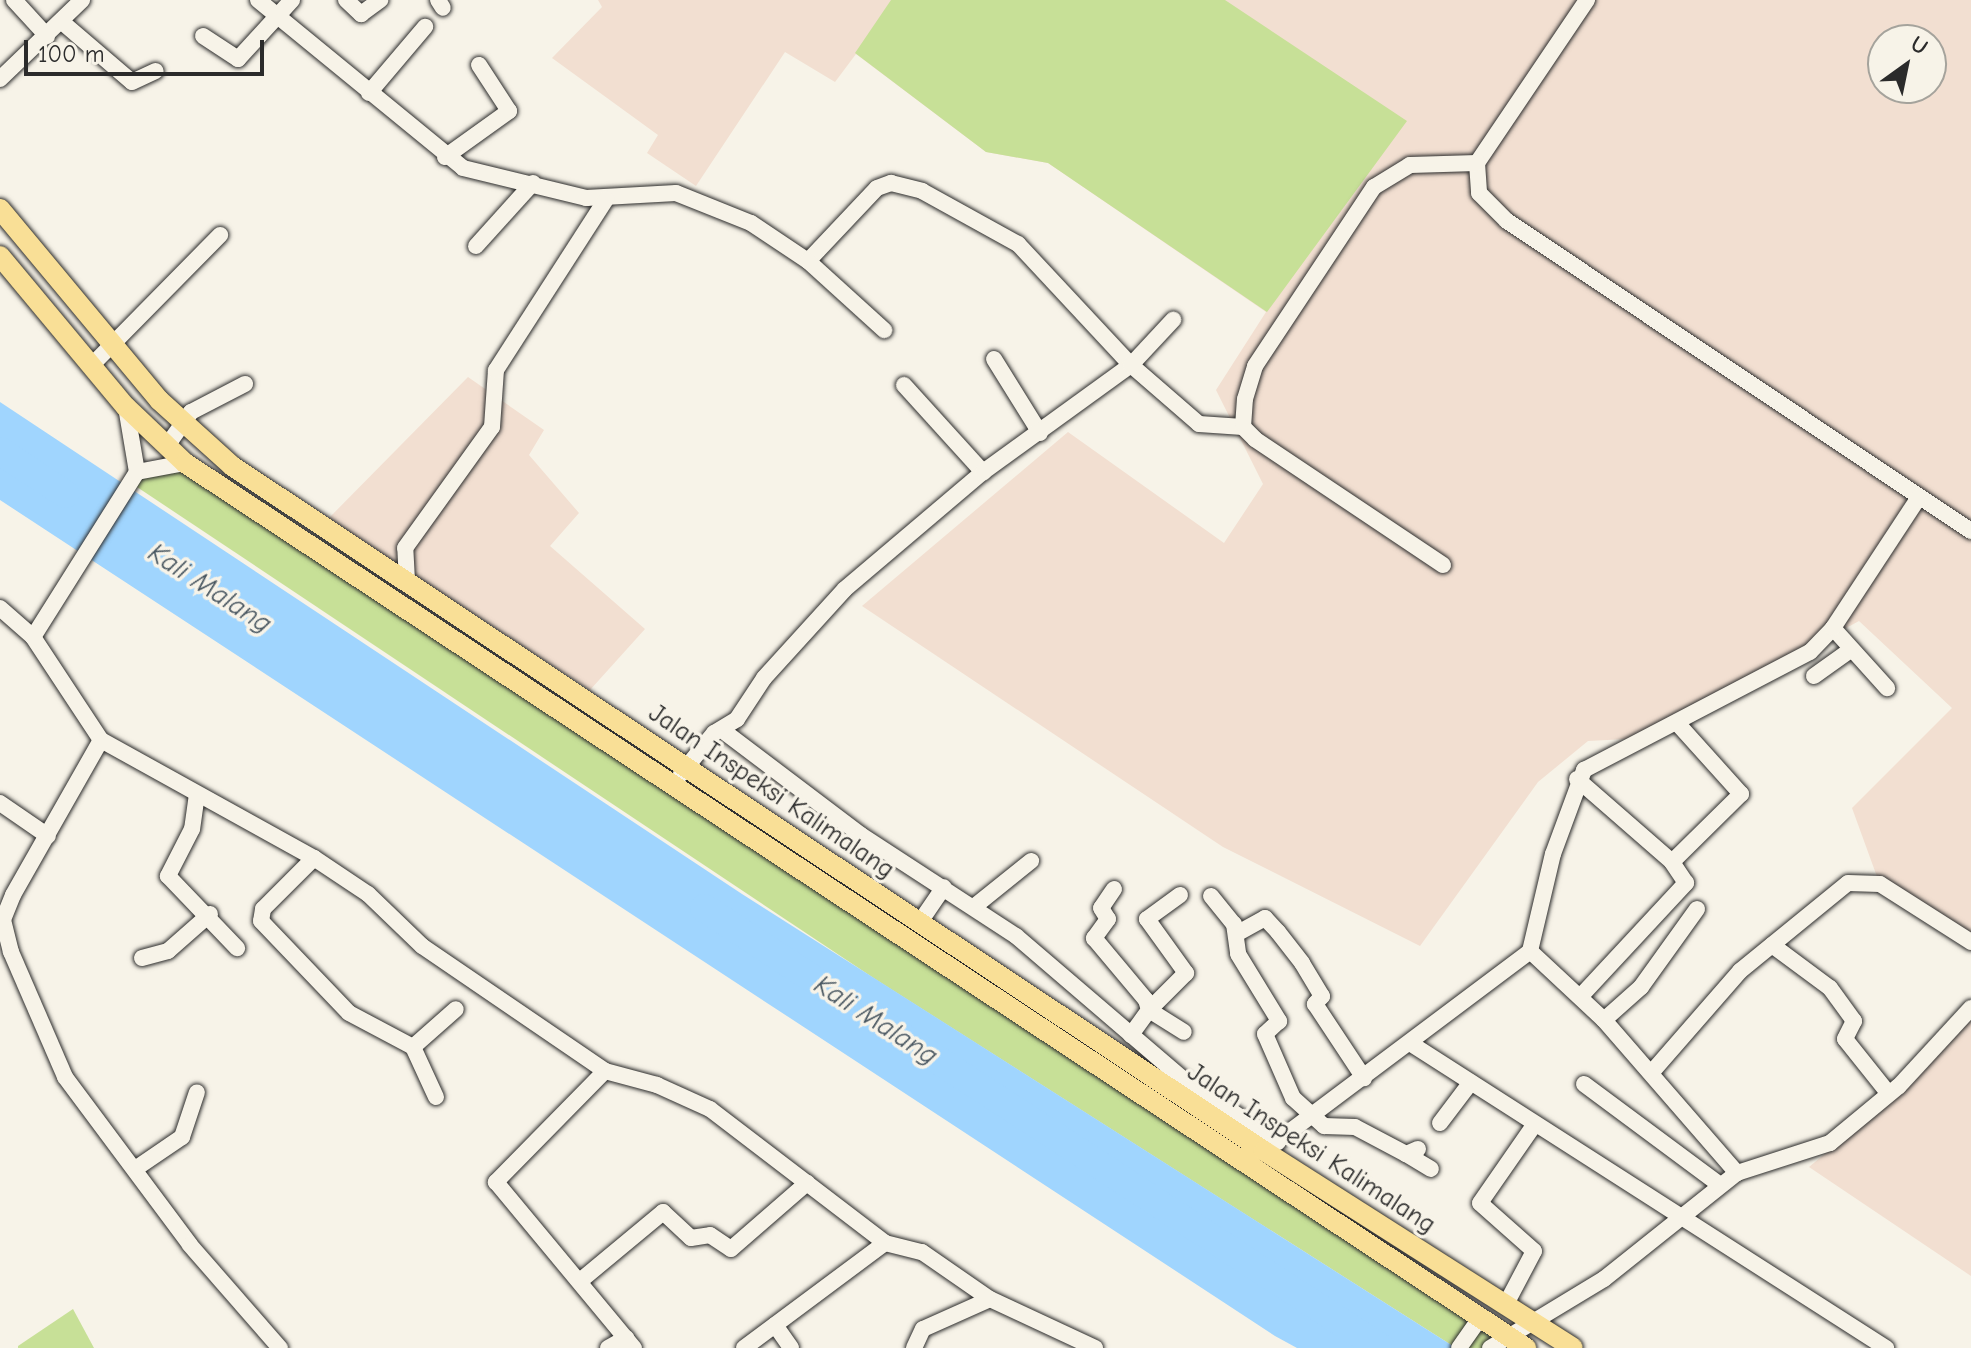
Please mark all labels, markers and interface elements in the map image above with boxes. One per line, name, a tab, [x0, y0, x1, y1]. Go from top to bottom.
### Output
scale bar	[28, 24, 268, 74]
north arrow	[1867, 24, 1947, 104]
text: U	[1906, 31, 1932, 60]
text: 100 m	[38, 40, 105, 68]
water label: Kali Malang	[142, 536, 278, 640]
street label: Jalan Inspeksi Kalimalang	[642, 698, 900, 886]
water label: Kali Malang	[808, 968, 944, 1072]
street label: Jalan Inspeksi Kalimalang	[1181, 1057, 1441, 1241]

